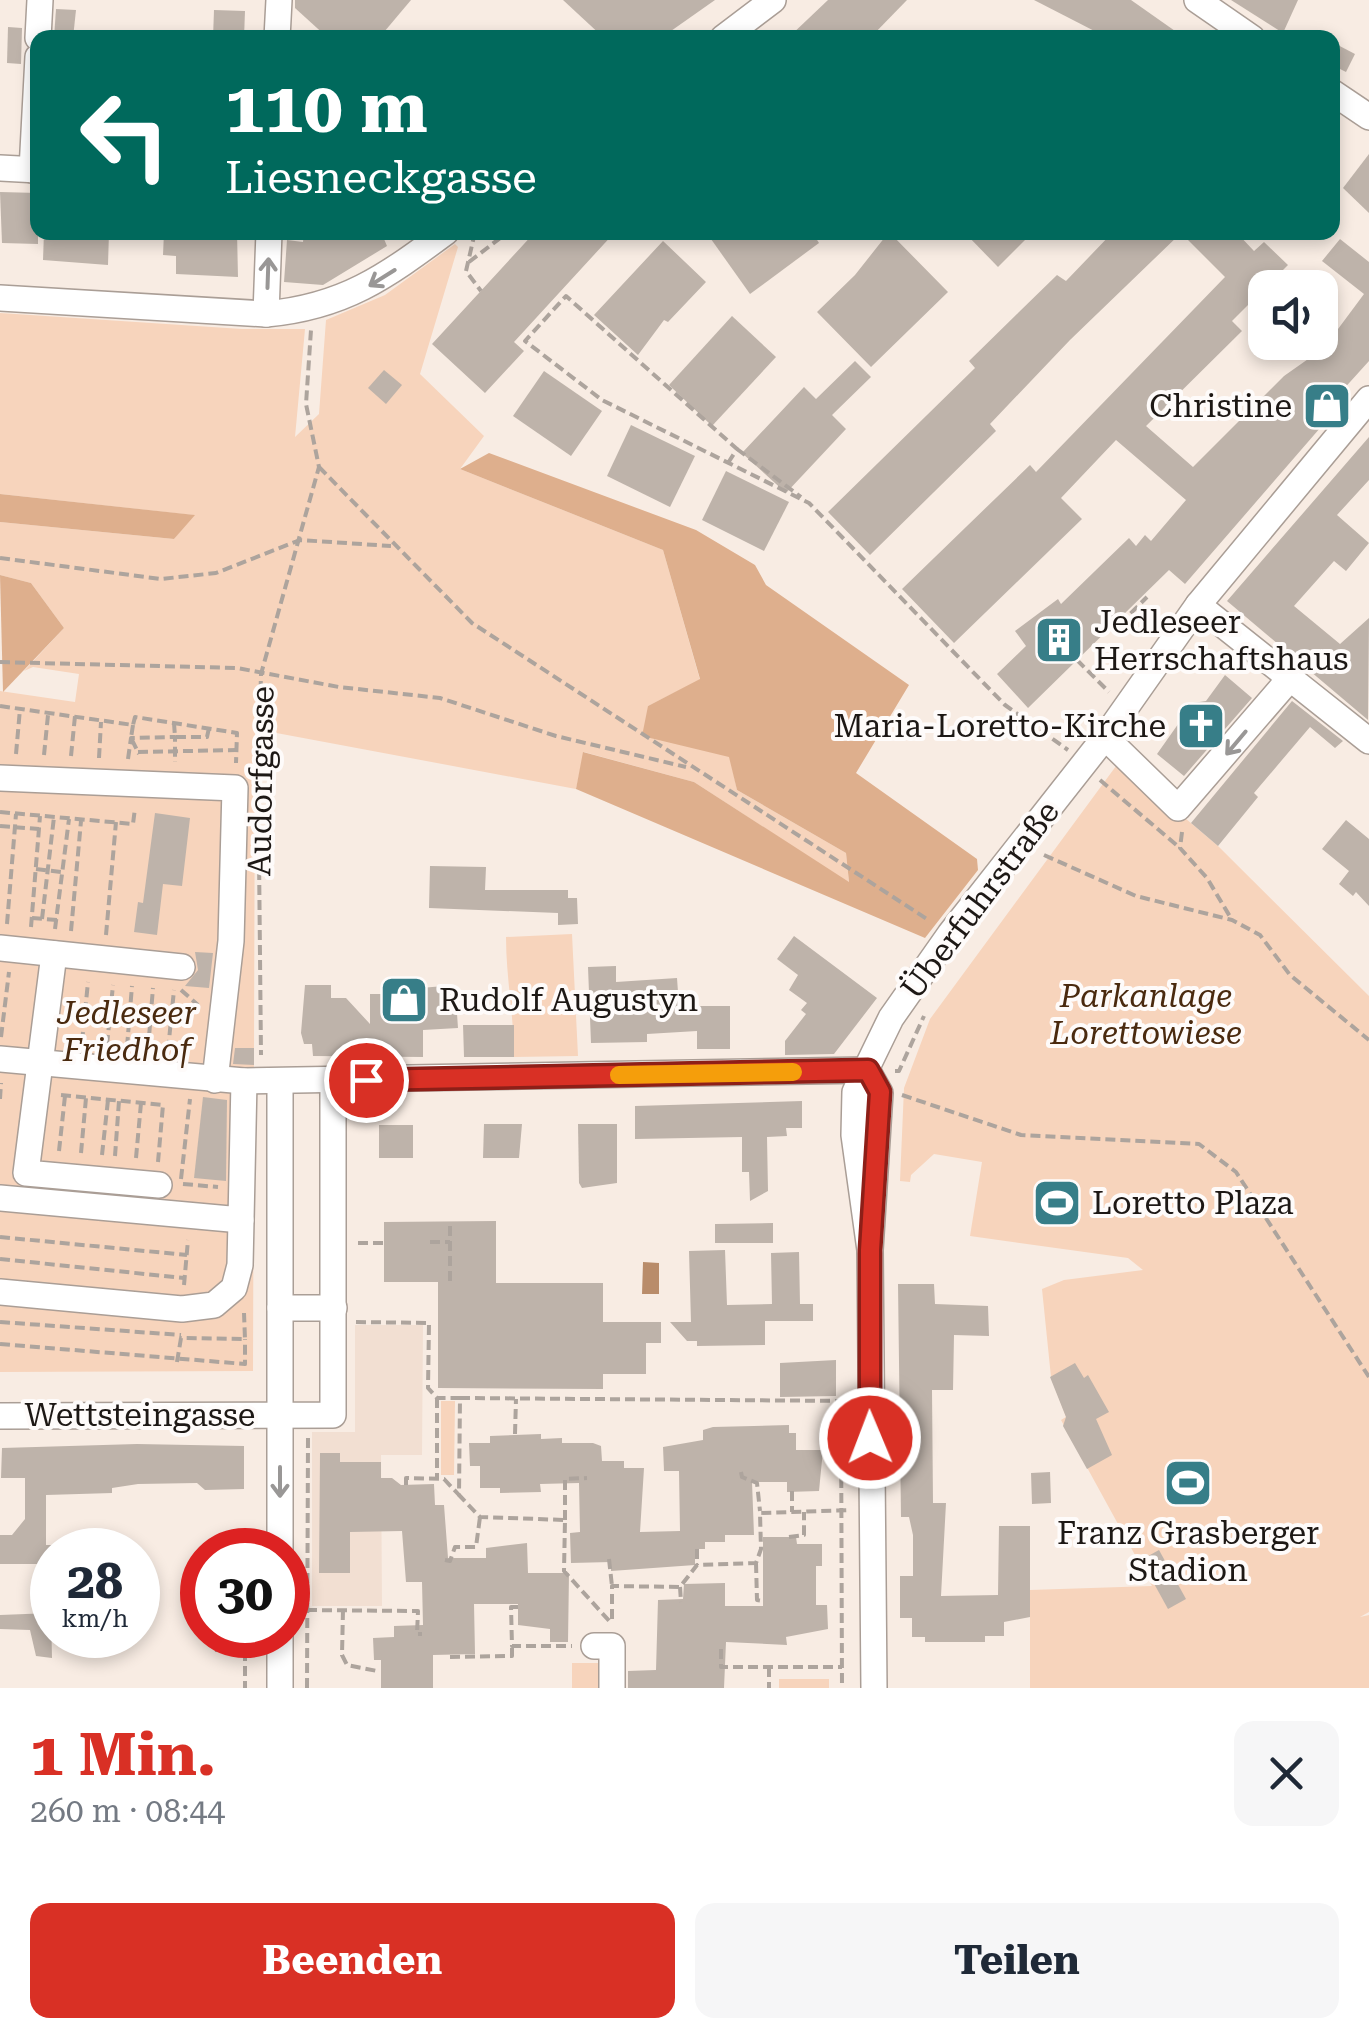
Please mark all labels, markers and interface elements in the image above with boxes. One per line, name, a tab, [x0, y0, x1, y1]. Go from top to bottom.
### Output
text: 110 m	[225, 67, 428, 149]
icon: left	[60, 70, 190, 200]
text: Liesneckgasse	[225, 151, 537, 204]
one-way arrow	[258, 258, 277, 290]
one-way arrow	[368, 268, 396, 288]
map controls	[1248, 270, 1338, 360]
button: sound	[1248, 270, 1338, 360]
shop icon: Christine	[1301, 380, 1353, 432]
place label: Christine	[1149, 387, 1292, 425]
place label: Jedleseer Herrschaftshaus	[1094, 603, 1348, 678]
building icon: Jedleseer Herrschaftshaus	[1033, 614, 1085, 666]
street label: Audorfgasse	[240, 686, 282, 876]
church icon: Maria-Loretto-Kirche	[1175, 700, 1227, 752]
place label: Maria-Loretto-Kirche	[834, 707, 1166, 745]
one-way arrow	[1225, 730, 1247, 756]
street label: Überfuhrstraße	[893, 793, 1067, 1007]
shop icon: Rudolf Augustyn	[378, 974, 430, 1026]
park label: Parkanlage Lorettowiese	[1049, 977, 1242, 1052]
place label: Rudolf Augustyn	[439, 981, 698, 1019]
park label: Jedleseer Friedhof	[56, 994, 197, 1069]
pin	[324, 1038, 409, 1123]
icon: arrive	[339, 1053, 394, 1108]
sports icon: Loretto Plaza	[1031, 1177, 1083, 1229]
place label: Loretto Plaza	[1092, 1184, 1294, 1222]
position arrow	[818, 1386, 922, 1490]
street label: Wettsteingasse	[25, 1396, 255, 1434]
sports icon: Franz Grasberger Stadion	[1162, 1457, 1214, 1509]
one-way arrow	[270, 1466, 290, 1498]
place label: Franz Grasberger Stadion	[1057, 1514, 1319, 1589]
speed limit sign: 30	[180, 1528, 310, 1658]
text: 28	[67, 1552, 123, 1610]
text: km/h	[62, 1604, 128, 1633]
text: 1 Min.	[30, 1719, 216, 1790]
button: close	[1234, 1721, 1339, 1826]
text: 260 m · 08:44	[30, 1792, 225, 1830]
button: Beenden	[30, 1903, 675, 2018]
button: Teilen	[695, 1903, 1339, 2018]

